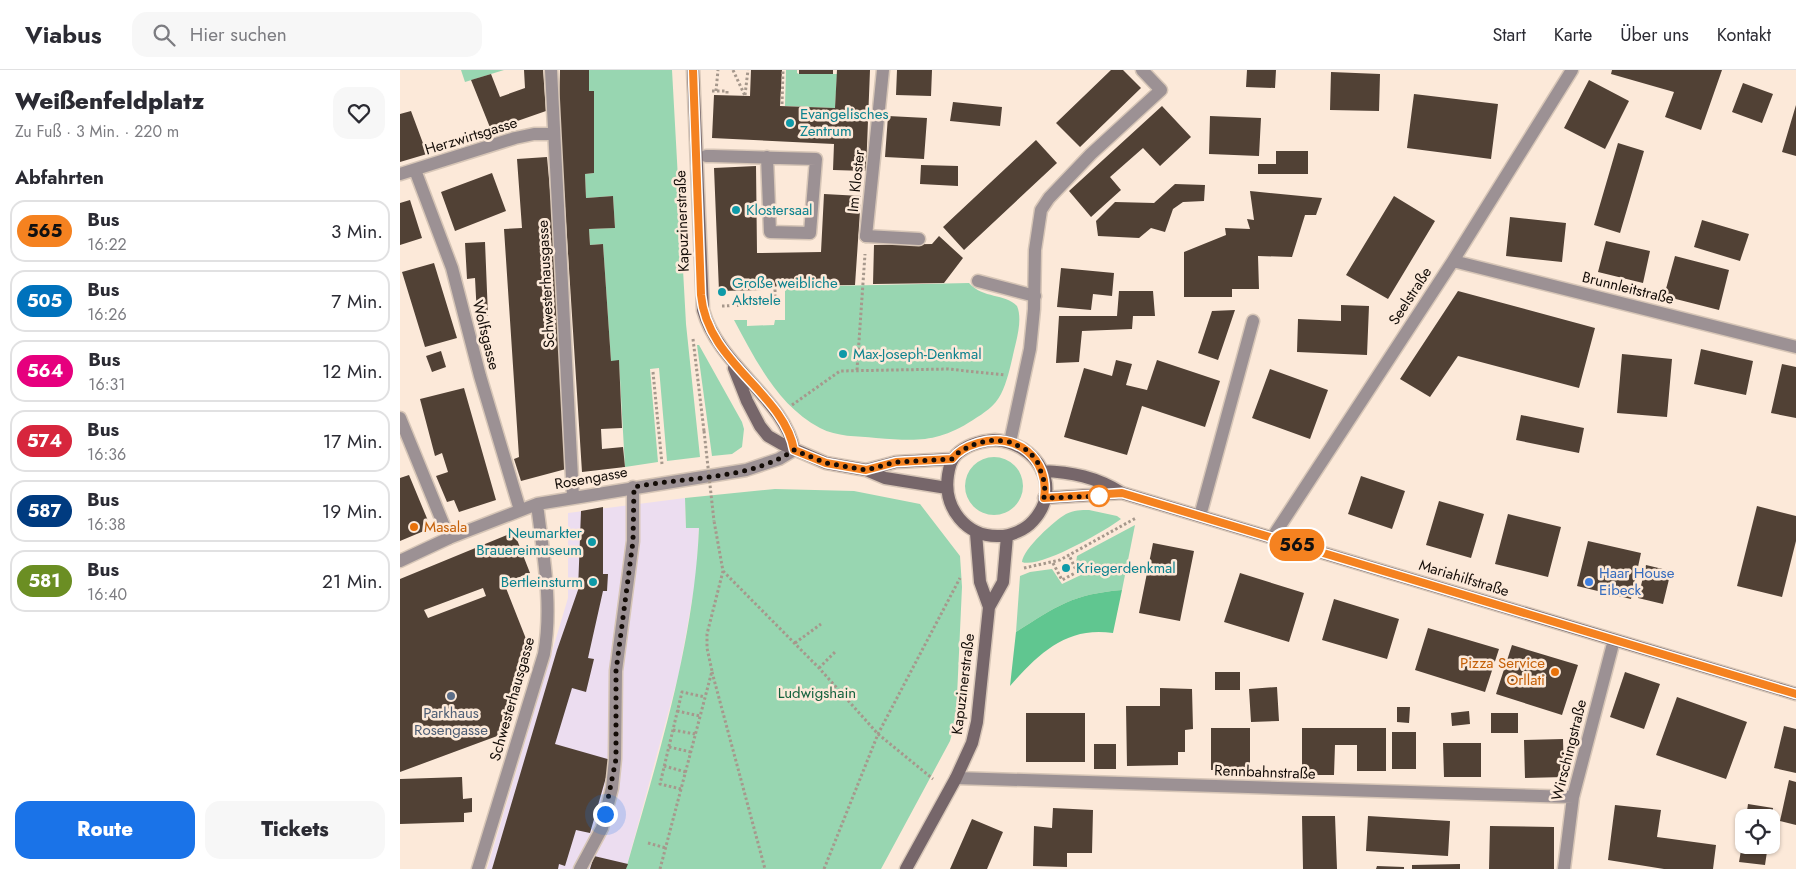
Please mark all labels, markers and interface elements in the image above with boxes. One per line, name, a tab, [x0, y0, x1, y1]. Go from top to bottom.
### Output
search box	[132, 12, 482, 57]
text: Viabus	[25, 17, 102, 52]
icon: search	[150, 21, 178, 49]
text: Hier suchen	[190, 21, 287, 48]
text: Start	[1492, 22, 1526, 48]
text: Karte	[1554, 22, 1592, 48]
text: Über uns	[1620, 22, 1689, 48]
text: Kontakt	[1717, 22, 1771, 48]
text: Weißenfeldplatz	[15, 83, 204, 118]
button: heart	[333, 87, 385, 139]
place label: Evangelisches Zentrum	[800, 103, 888, 142]
street label: Herzwirtsgasse	[422, 111, 520, 161]
marker: Evangelisches Zentrum	[784, 117, 796, 129]
text: Zu Fuß · 3 Min. · 220 m	[15, 120, 179, 143]
street label: Im Kloster	[842, 148, 870, 213]
text: Abfahrten	[15, 164, 104, 191]
street label: Kapuzinerstraße	[669, 169, 695, 272]
place label: Klostersaal	[746, 199, 813, 221]
marker: Klostersaal	[730, 204, 742, 216]
text: Bus	[87, 206, 119, 233]
text: 565	[27, 218, 62, 244]
text: 3 Min.	[331, 218, 383, 245]
street label: Schwesterhausgasse	[532, 219, 560, 348]
text: 16:22	[87, 233, 127, 256]
street label: Seelstraße	[1383, 262, 1437, 329]
street label: Brunnleitstraße	[1580, 266, 1677, 310]
place label: Große weibliche Aktstele	[732, 272, 838, 311]
text: Bus	[87, 276, 119, 303]
marker: Große weibliche Aktstele	[716, 286, 728, 298]
text: 505	[27, 288, 62, 314]
text: 7 Min.	[331, 288, 383, 315]
street label: Wolfsgasse	[467, 298, 505, 372]
text: 16:26	[87, 303, 127, 326]
place label: Max-Joseph-Denkmal	[853, 343, 982, 365]
text: Bus	[88, 346, 120, 373]
marker: Max-Joseph-Denkmal	[837, 348, 849, 360]
text: 564	[27, 358, 63, 384]
text: 12 Min.	[322, 358, 383, 385]
text: 16:31	[88, 373, 125, 396]
text: Bus	[87, 416, 119, 443]
text: 574	[27, 428, 62, 454]
text: 17 Min.	[323, 428, 383, 455]
text: 16:36	[87, 443, 126, 466]
street label: Rosengasse	[553, 461, 630, 495]
unlabelled marker	[1088, 485, 1110, 507]
text: Bus	[87, 486, 119, 513]
text: 587	[28, 498, 61, 524]
text: 19 Min.	[322, 498, 383, 525]
text: 16:38	[87, 513, 126, 536]
place label: Masala	[424, 516, 467, 538]
marker: Masala	[408, 521, 420, 533]
place label: Neumarkter Brauereimuseum	[476, 522, 583, 561]
line badge: 565	[1268, 529, 1326, 561]
text: 565	[1279, 532, 1315, 558]
marker: Neumarkter Brauereimuseum	[586, 536, 598, 548]
street label: Mariahilfstraße	[1416, 554, 1512, 602]
text: Bus	[87, 556, 119, 583]
place label: Kriegerdenkmal	[1076, 557, 1176, 579]
marker: Kriegerdenkmal	[1060, 562, 1072, 574]
place label: Haar House Eibeck	[1599, 562, 1675, 601]
text: 581	[28, 568, 61, 594]
text: 21 Min.	[322, 568, 383, 595]
place label: Bertleinsturm	[501, 571, 583, 593]
marker: Bertleinsturm	[587, 576, 599, 588]
marker: Haar House Eibeck	[1583, 576, 1595, 588]
text: 16:40	[87, 583, 127, 606]
street label: Kapuzinerstraße	[946, 632, 980, 736]
street label: Schwesterhausgasse	[484, 634, 540, 764]
place label: Pizza Service Orllati	[1460, 652, 1545, 691]
marker: Pizza Service Orllati	[1549, 666, 1561, 678]
park label: Ludwigshain	[778, 682, 856, 704]
marker: Parkhaus Rosengasse	[445, 690, 457, 702]
street label: Wirschingstraße	[1546, 697, 1592, 803]
place label: Parkhaus Rosengasse	[414, 702, 488, 741]
street label: Rennbahnstraße	[1214, 759, 1316, 785]
button: Route	[15, 801, 195, 859]
button: Tickets	[205, 801, 385, 859]
your location	[593, 802, 618, 827]
map controls	[1735, 809, 1780, 854]
button: locate	[1735, 809, 1780, 854]

